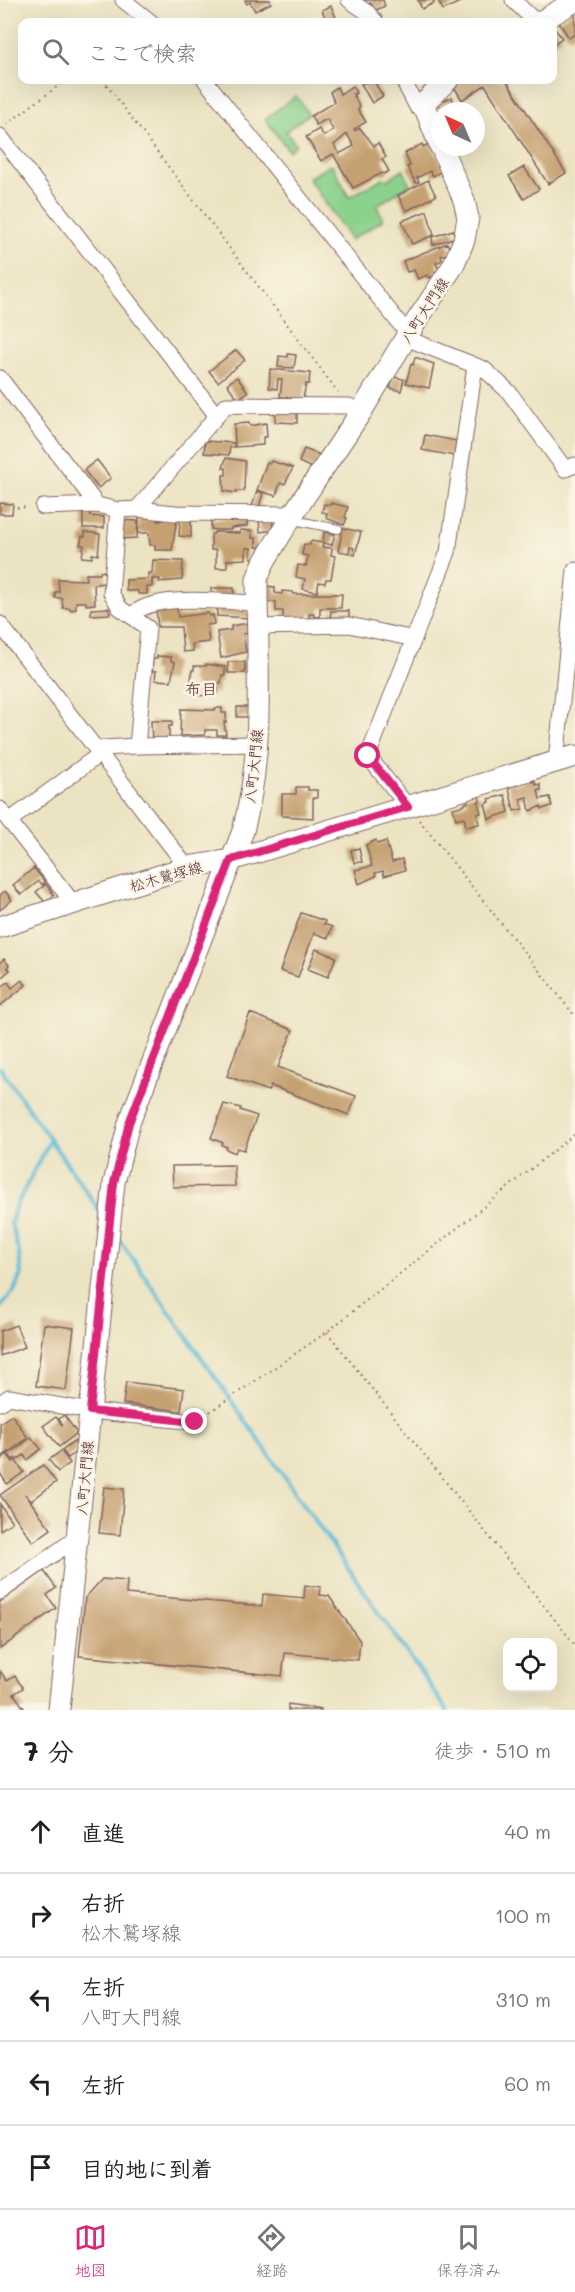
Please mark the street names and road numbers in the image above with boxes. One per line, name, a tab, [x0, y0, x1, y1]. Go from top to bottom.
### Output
street label: 八町大門線	[395, 273, 453, 347]
street label: 八町大門線	[239, 728, 267, 804]
street label: 松木鷲塚線	[127, 856, 205, 896]
street label: 八町大門線	[71, 1440, 97, 1516]

